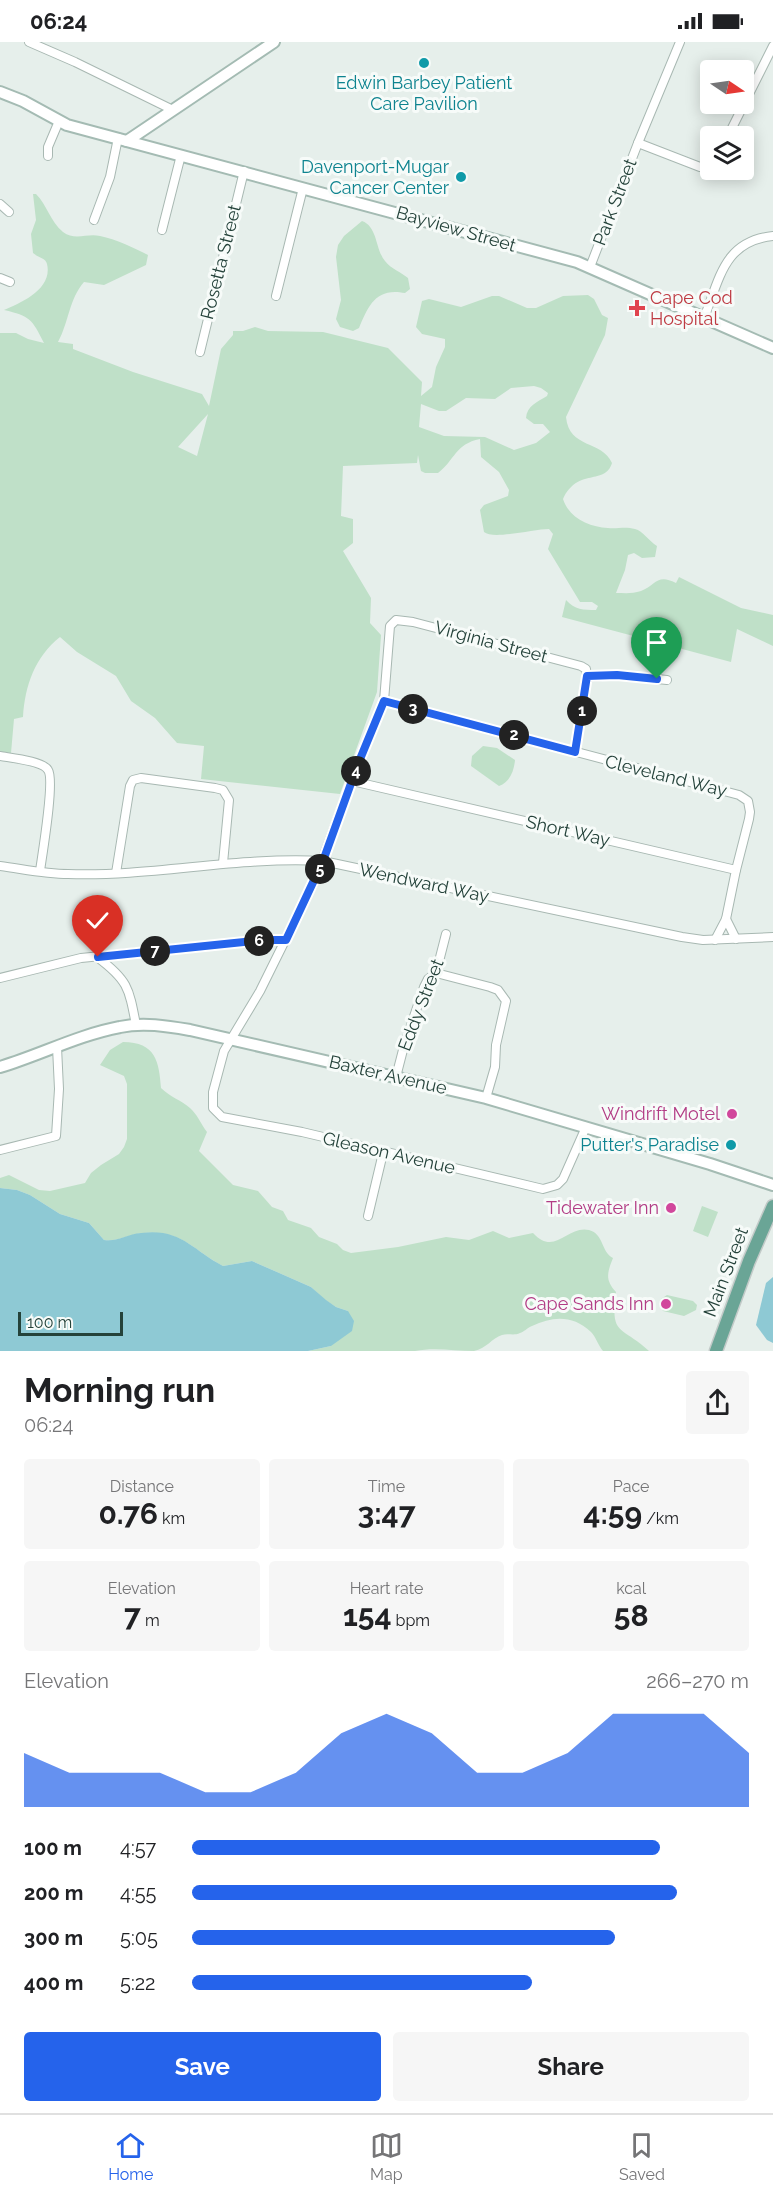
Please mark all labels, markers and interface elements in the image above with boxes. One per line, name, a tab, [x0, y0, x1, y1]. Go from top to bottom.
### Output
text: 06:24	[30, 8, 87, 34]
marker: Edwin Barbey Patient Care Pavilion	[417, 56, 431, 70]
north arrow	[700, 60, 754, 114]
map controls	[700, 60, 754, 180]
place label: Edwin Barbey Patient Care Pavilion	[336, 72, 512, 114]
button: layers	[700, 126, 754, 180]
street label: Park Street	[588, 155, 641, 248]
place label: Davenport-Mugar Cancer Center	[301, 156, 450, 198]
marker: Davenport-Mugar Cancer Center	[454, 170, 468, 184]
street label: Bayview Street	[394, 201, 519, 256]
street label: Rosetta Street	[196, 202, 245, 322]
place label: Cape Cod Hospital	[650, 287, 733, 329]
marker: Cape Cod Hospital	[628, 299, 646, 317]
street label: Virginia Street	[432, 616, 550, 667]
pin	[631, 617, 682, 679]
icon: arrive	[640, 626, 673, 659]
pin: 3	[398, 694, 428, 724]
pin: 1	[567, 696, 597, 726]
text: 3	[409, 699, 417, 718]
text: 1	[578, 701, 586, 720]
pin: 2	[499, 720, 529, 750]
text: 2	[509, 725, 519, 744]
street label: Cleveland Way	[603, 750, 729, 801]
pin: 4	[341, 756, 371, 786]
text: 4	[351, 761, 361, 780]
street label: Short Way	[524, 811, 612, 850]
pin: 5	[305, 854, 335, 884]
street label: Wendward Way	[357, 858, 491, 907]
text: 5	[316, 859, 324, 878]
pin	[72, 895, 123, 957]
icon: check	[81, 904, 114, 937]
pin: 6	[244, 926, 274, 956]
text: 6	[254, 931, 264, 950]
pin: 7	[140, 936, 170, 966]
text: 7	[151, 941, 159, 960]
street label: Eddy Street	[393, 956, 448, 1054]
street label: Baxter Avenue	[327, 1051, 450, 1098]
place label: Windrift Motel	[601, 1103, 720, 1124]
marker: Windrift Motel	[725, 1107, 739, 1121]
street label: Gleason Avenue	[321, 1127, 458, 1178]
place label: Putter's Paradise	[580, 1134, 719, 1155]
marker: Putter's Paradise	[724, 1138, 738, 1152]
place label: Tidewater Inn	[546, 1197, 659, 1218]
marker: Tidewater Inn	[664, 1201, 678, 1215]
street label: Main Street	[699, 1224, 752, 1320]
place label: Cape Sands Inn	[524, 1293, 654, 1314]
marker: Cape Sands Inn	[659, 1297, 673, 1311]
scale bar	[18, 1309, 123, 1336]
text: 100 m	[27, 1313, 72, 1332]
text: Morning run	[24, 1371, 215, 1410]
button: share	[686, 1371, 749, 1434]
text: 06:24	[24, 1413, 73, 1437]
text: Distance	[110, 1477, 174, 1496]
text: Time	[368, 1477, 405, 1496]
text: Pace	[613, 1477, 650, 1496]
text: 0.76	[98, 1496, 158, 1531]
text: 3:47	[357, 1496, 416, 1531]
text: 4:59	[583, 1496, 642, 1531]
text: km	[158, 1509, 185, 1528]
text: /km	[642, 1509, 679, 1528]
text: Elevation	[108, 1579, 176, 1598]
text: Heart rate	[350, 1579, 423, 1598]
text: kcal	[616, 1579, 646, 1598]
text: 7	[124, 1598, 141, 1633]
text: 154	[343, 1598, 392, 1633]
text: 58	[614, 1598, 649, 1633]
text: m	[141, 1611, 160, 1630]
text: bpm	[392, 1611, 430, 1630]
text: Elevation	[24, 1669, 109, 1693]
text: 266–270 m	[646, 1669, 749, 1693]
text: 100 m	[24, 1836, 82, 1860]
text: 4:57	[120, 1836, 156, 1860]
text: 200 m	[24, 1881, 83, 1905]
text: 4:55	[120, 1881, 156, 1905]
text: 300 m	[24, 1926, 83, 1950]
text: 5:05	[120, 1926, 158, 1950]
text: 400 m	[24, 1971, 83, 1995]
text: 5:22	[120, 1971, 156, 1995]
button: Save	[24, 2032, 381, 2101]
button: Share	[393, 2032, 749, 2101]
tab: Home	[108, 2129, 153, 2184]
tab: Map	[370, 2129, 403, 2184]
tab: Saved	[619, 2129, 665, 2184]

